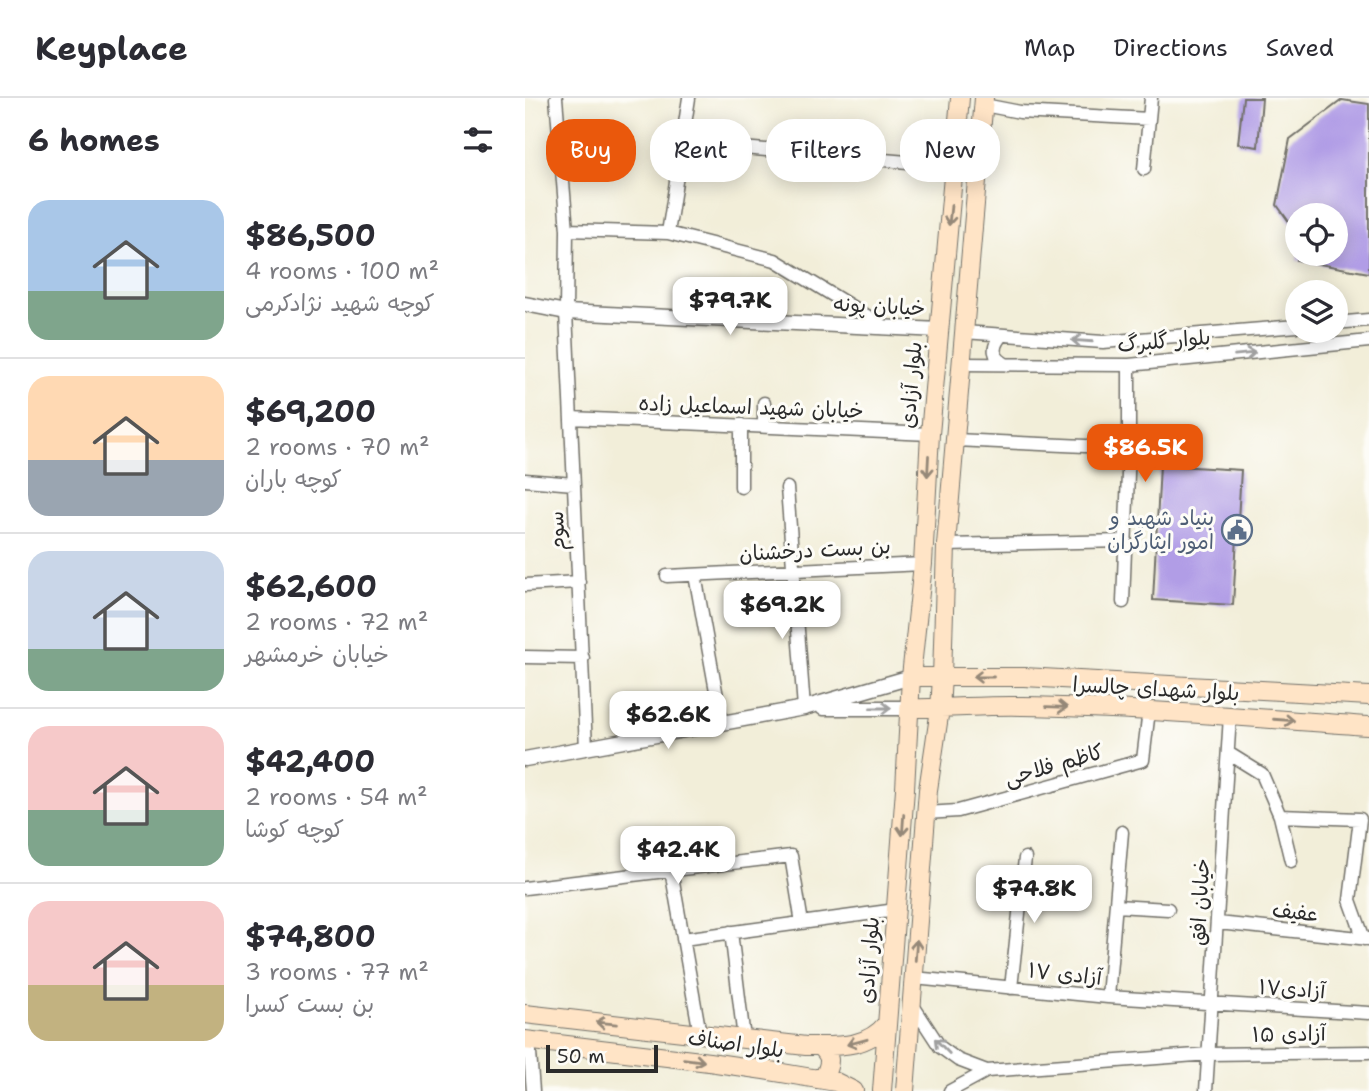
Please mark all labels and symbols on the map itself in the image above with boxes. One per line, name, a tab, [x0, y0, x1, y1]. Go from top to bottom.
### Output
one-way arrow	[943, 203, 956, 226]
pin: $79.7K	[673, 278, 787, 337]
street label: خیابان پونه	[832, 290, 926, 322]
street label: بلوار گلبرگ	[1116, 323, 1212, 359]
one-way arrow	[1071, 334, 1094, 347]
street label: بلوار آزادی	[893, 340, 929, 430]
one-way arrow	[1233, 347, 1256, 360]
street label: خیابان شهید اسماعیل زاده	[638, 389, 864, 425]
pin: $86.5K	[1088, 424, 1202, 484]
one-way arrow	[921, 454, 934, 477]
place label: بنیاد شهید و امور ایثارگران	[1107, 504, 1214, 556]
street label: سوم	[542, 510, 574, 552]
public building icon: بنیاد شهید و امور ایثارگران	[1220, 513, 1254, 547]
street label: بن بست درخشنان	[739, 532, 891, 568]
pin: $69.2K	[725, 582, 839, 641]
one-way arrow	[972, 670, 995, 684]
street label: بلوار شهدای چالسرا	[1072, 671, 1240, 707]
pin: $62.6K	[611, 692, 725, 751]
one-way arrow	[1045, 700, 1068, 714]
one-way arrow	[870, 701, 893, 715]
one-way arrow	[1272, 714, 1295, 727]
street label: کاظم فلاحی	[1001, 737, 1107, 794]
one-way arrow	[896, 813, 909, 836]
pin: $42.4K	[621, 826, 735, 886]
street label: خیابان افق	[1184, 858, 1216, 946]
pin: $74.8K	[977, 866, 1091, 925]
street label: عفیف	[1271, 896, 1319, 928]
street label: بلوار آزادی	[852, 916, 886, 1004]
one-way arrow	[910, 939, 923, 961]
street label: آزادی ۱۷	[1027, 956, 1104, 992]
street label: آزادی۱۷	[1258, 973, 1327, 1005]
one-way arrow	[595, 1016, 618, 1029]
street label: آزادی ۱۵	[1252, 1019, 1327, 1049]
street label: بلوار اصناف	[686, 1023, 786, 1065]
one-way arrow	[846, 1036, 868, 1049]
one-way arrow	[933, 1038, 950, 1055]
scale bar	[546, 1042, 658, 1074]
one-way arrow	[682, 1054, 705, 1067]

